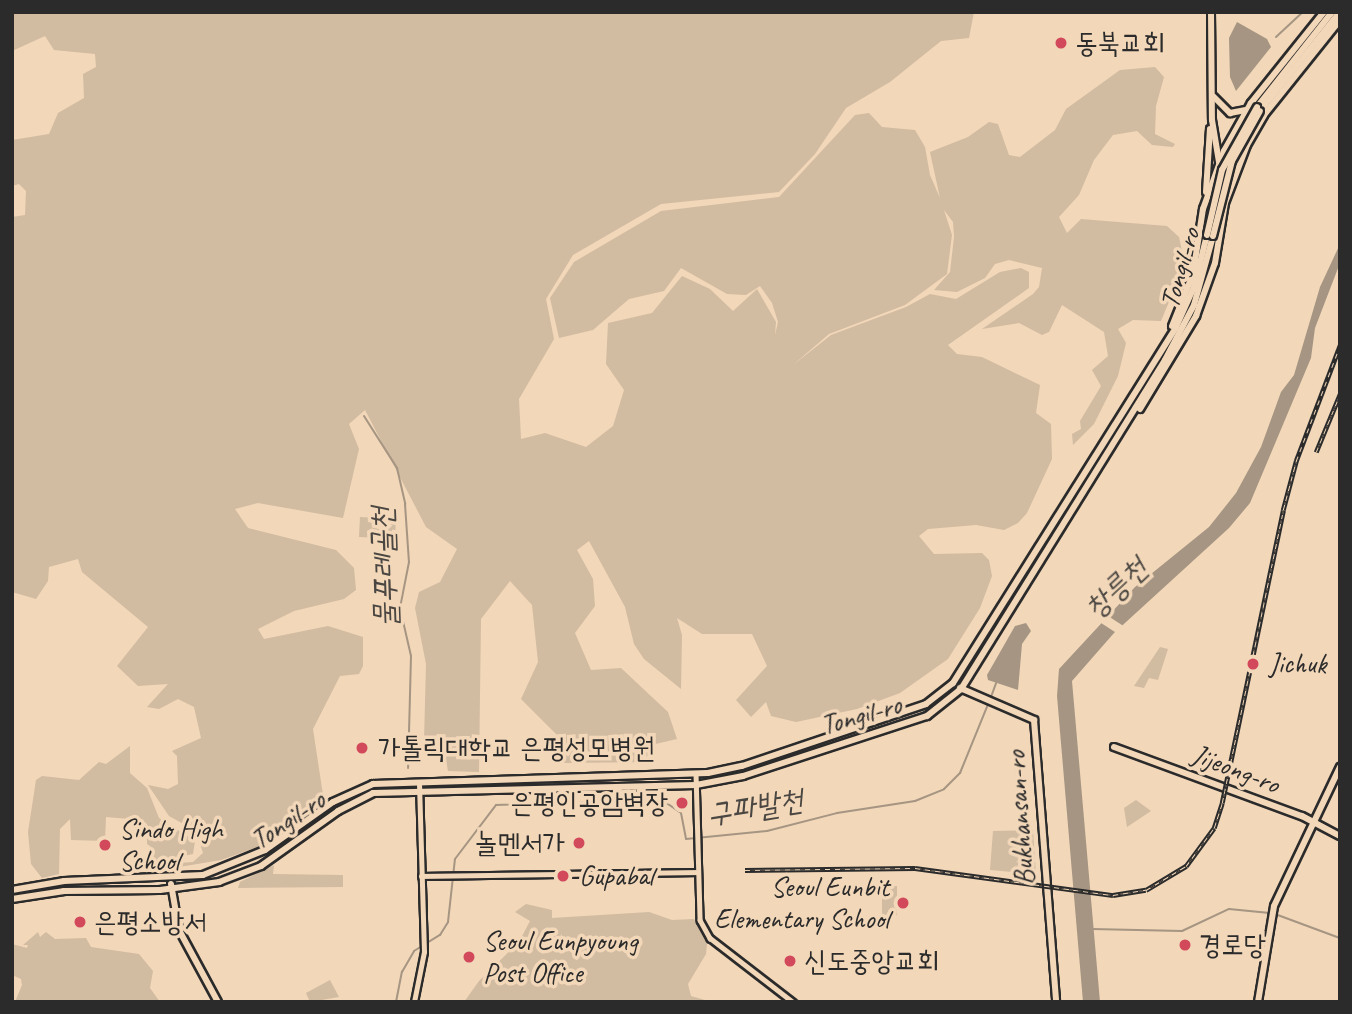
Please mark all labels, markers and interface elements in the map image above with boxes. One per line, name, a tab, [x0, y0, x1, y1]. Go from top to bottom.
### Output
place label: 동북교회	[1075, 26, 1165, 60]
marker: 동북교회	[1053, 35, 1069, 51]
street label: Tongil-ro	[1153, 224, 1207, 312]
water label: 물푸레골천	[364, 506, 404, 628]
water label: 창릉천	[1077, 550, 1155, 626]
place label: Jichuk	[1269, 647, 1326, 681]
marker: Jichuk	[1243, 654, 1263, 674]
street label: Tongil-ro	[817, 688, 905, 742]
place label: 가톨릭대학교 은평성모병원	[378, 731, 655, 765]
street label: Jijeong-ro	[1188, 737, 1284, 801]
marker: 가톨릭대학교 은평성모병원	[352, 738, 372, 758]
street label: Bukhansan-ro	[999, 750, 1041, 886]
water label: 구파발천	[704, 782, 806, 832]
street label: Tongil-ro	[245, 783, 331, 857]
place label: 은평인공암벽장	[510, 786, 668, 820]
marker: 은평인공암벽장	[674, 795, 690, 811]
place label: Sindo High School	[119, 812, 223, 878]
place label: 놀멘서가	[475, 826, 565, 860]
marker: 놀멘서가	[571, 835, 587, 851]
marker: Sindo High School	[97, 837, 113, 853]
place label: Gupabal	[579, 859, 653, 893]
marker: Gupabal	[553, 866, 573, 886]
place label: Seoul Eunbit Elementary School	[714, 870, 889, 936]
marker: Seoul Eunbit Elementary School	[895, 895, 911, 911]
place label: 은평소방서	[94, 905, 207, 939]
marker: 은평소방서	[72, 914, 88, 930]
place label: Seoul Eunpyoung Post Office	[483, 924, 638, 990]
place label: 경로당	[1199, 928, 1267, 962]
marker: 경로당	[1177, 937, 1193, 953]
place label: 신도중앙교회	[804, 944, 939, 978]
marker: Seoul Eunpyoung Post Office	[461, 949, 477, 965]
marker: 신도중앙교회	[782, 953, 798, 969]

